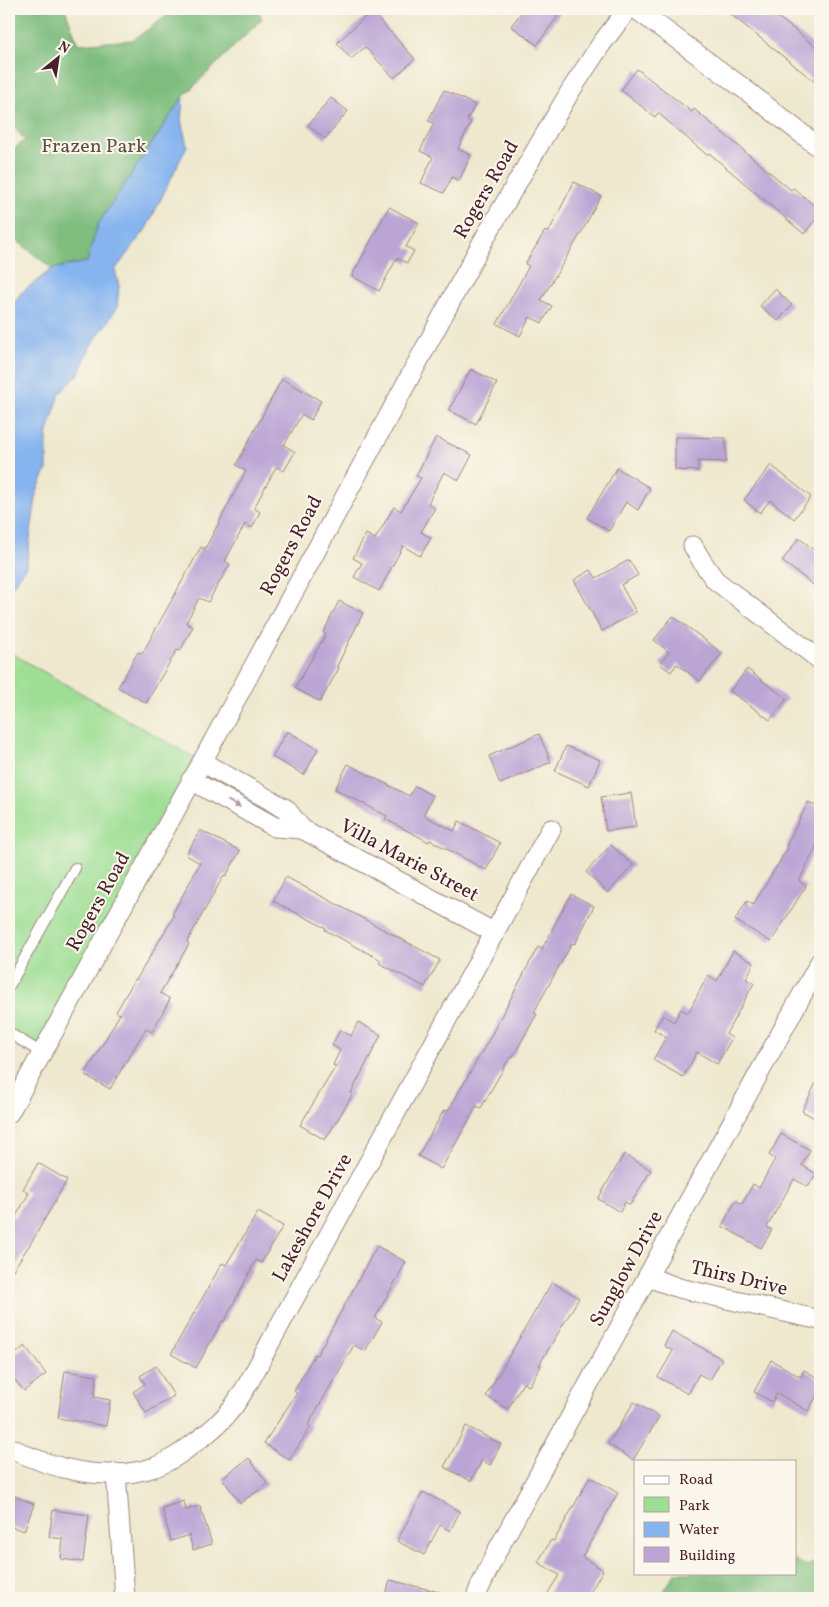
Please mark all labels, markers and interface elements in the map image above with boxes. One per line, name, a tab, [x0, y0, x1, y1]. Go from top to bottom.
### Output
north arrow	[32, 32, 82, 82]
text: N	[55, 37, 73, 59]
park label: Frazen Park	[41, 133, 147, 161]
street label: Rogers Road	[447, 135, 527, 245]
street label: Rogers Road	[254, 491, 330, 601]
one-way arrow	[226, 800, 241, 808]
street label: Villa Marie Street	[335, 813, 483, 909]
street label: Rogers Road	[60, 847, 138, 957]
street label: Lakeshore Drive	[266, 1149, 360, 1287]
street label: Sunglow Drive	[584, 1206, 670, 1332]
street label: Thirs Drive	[688, 1254, 790, 1304]
legend	[634, 1460, 796, 1574]
text: Road	[679, 1470, 713, 1491]
text: Park	[679, 1496, 710, 1517]
text: Water	[679, 1520, 719, 1541]
text: Building	[679, 1546, 736, 1567]

